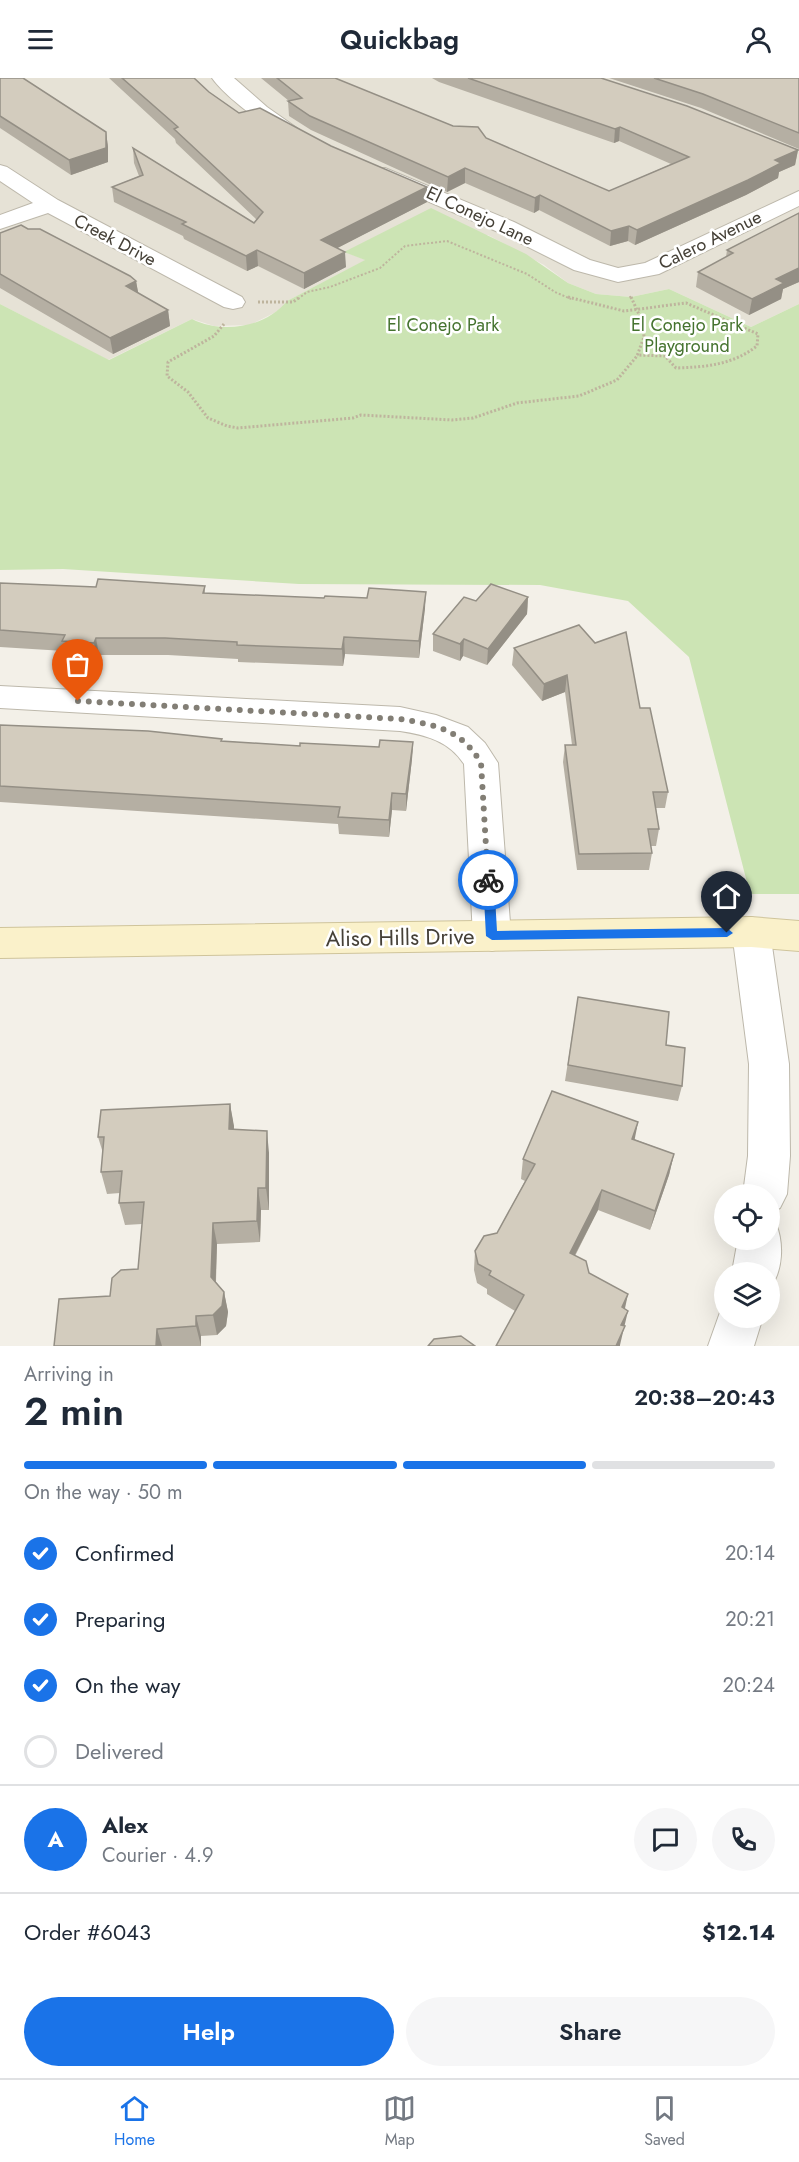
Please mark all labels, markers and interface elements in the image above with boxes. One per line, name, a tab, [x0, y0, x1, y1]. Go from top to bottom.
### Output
text: Quickbag	[340, 20, 459, 59]
icon: menu	[24, 23, 57, 56]
icon: person	[742, 23, 775, 56]
street label: El Conejo Lane	[422, 180, 538, 252]
street label: Calero Avenue	[654, 204, 766, 276]
street label: Creek Drive	[69, 207, 161, 273]
park label: El Conejo Park	[387, 312, 499, 338]
park label: El Conejo Park Playground	[631, 312, 743, 359]
pin	[52, 639, 103, 701]
icon: bag	[61, 648, 94, 681]
courier	[458, 850, 518, 910]
icon: bike	[472, 864, 505, 897]
pin	[701, 871, 752, 933]
icon: home	[710, 880, 743, 913]
street label: Aliso Hills Drive	[325, 920, 475, 954]
map controls	[714, 1184, 780, 1328]
button: locate	[714, 1184, 780, 1250]
button: layers	[714, 1262, 780, 1328]
text: Arriving in	[24, 1360, 114, 1389]
text: 20:38–20:43	[634, 1381, 775, 1413]
text: 2 min	[24, 1383, 124, 1440]
text: On the way · 50 m	[24, 1478, 183, 1507]
icon: check	[24, 1537, 57, 1570]
text: Confirmed	[75, 1537, 174, 1569]
text: 20:14	[725, 1539, 775, 1568]
icon: check	[24, 1603, 57, 1636]
text: Preparing	[75, 1603, 166, 1635]
text: 20:21	[725, 1605, 775, 1634]
icon: check	[24, 1669, 57, 1702]
text: On the way	[75, 1669, 180, 1701]
text: 20:24	[723, 1671, 775, 1700]
text: Delivered	[75, 1735, 164, 1767]
button: chat	[634, 1808, 697, 1871]
button: phone	[712, 1808, 775, 1871]
text: Alex	[102, 1809, 148, 1841]
text: A	[47, 1823, 64, 1855]
text: Courier · 4.9	[102, 1841, 214, 1870]
text: Order #6043	[24, 1916, 151, 1948]
text: $12.14	[702, 1916, 775, 1948]
button: Help	[24, 1997, 394, 2066]
button: Share	[406, 1997, 775, 2066]
tab: Home	[114, 2092, 155, 2151]
tab: Map	[383, 2092, 416, 2151]
tab: Saved	[644, 2092, 685, 2151]

